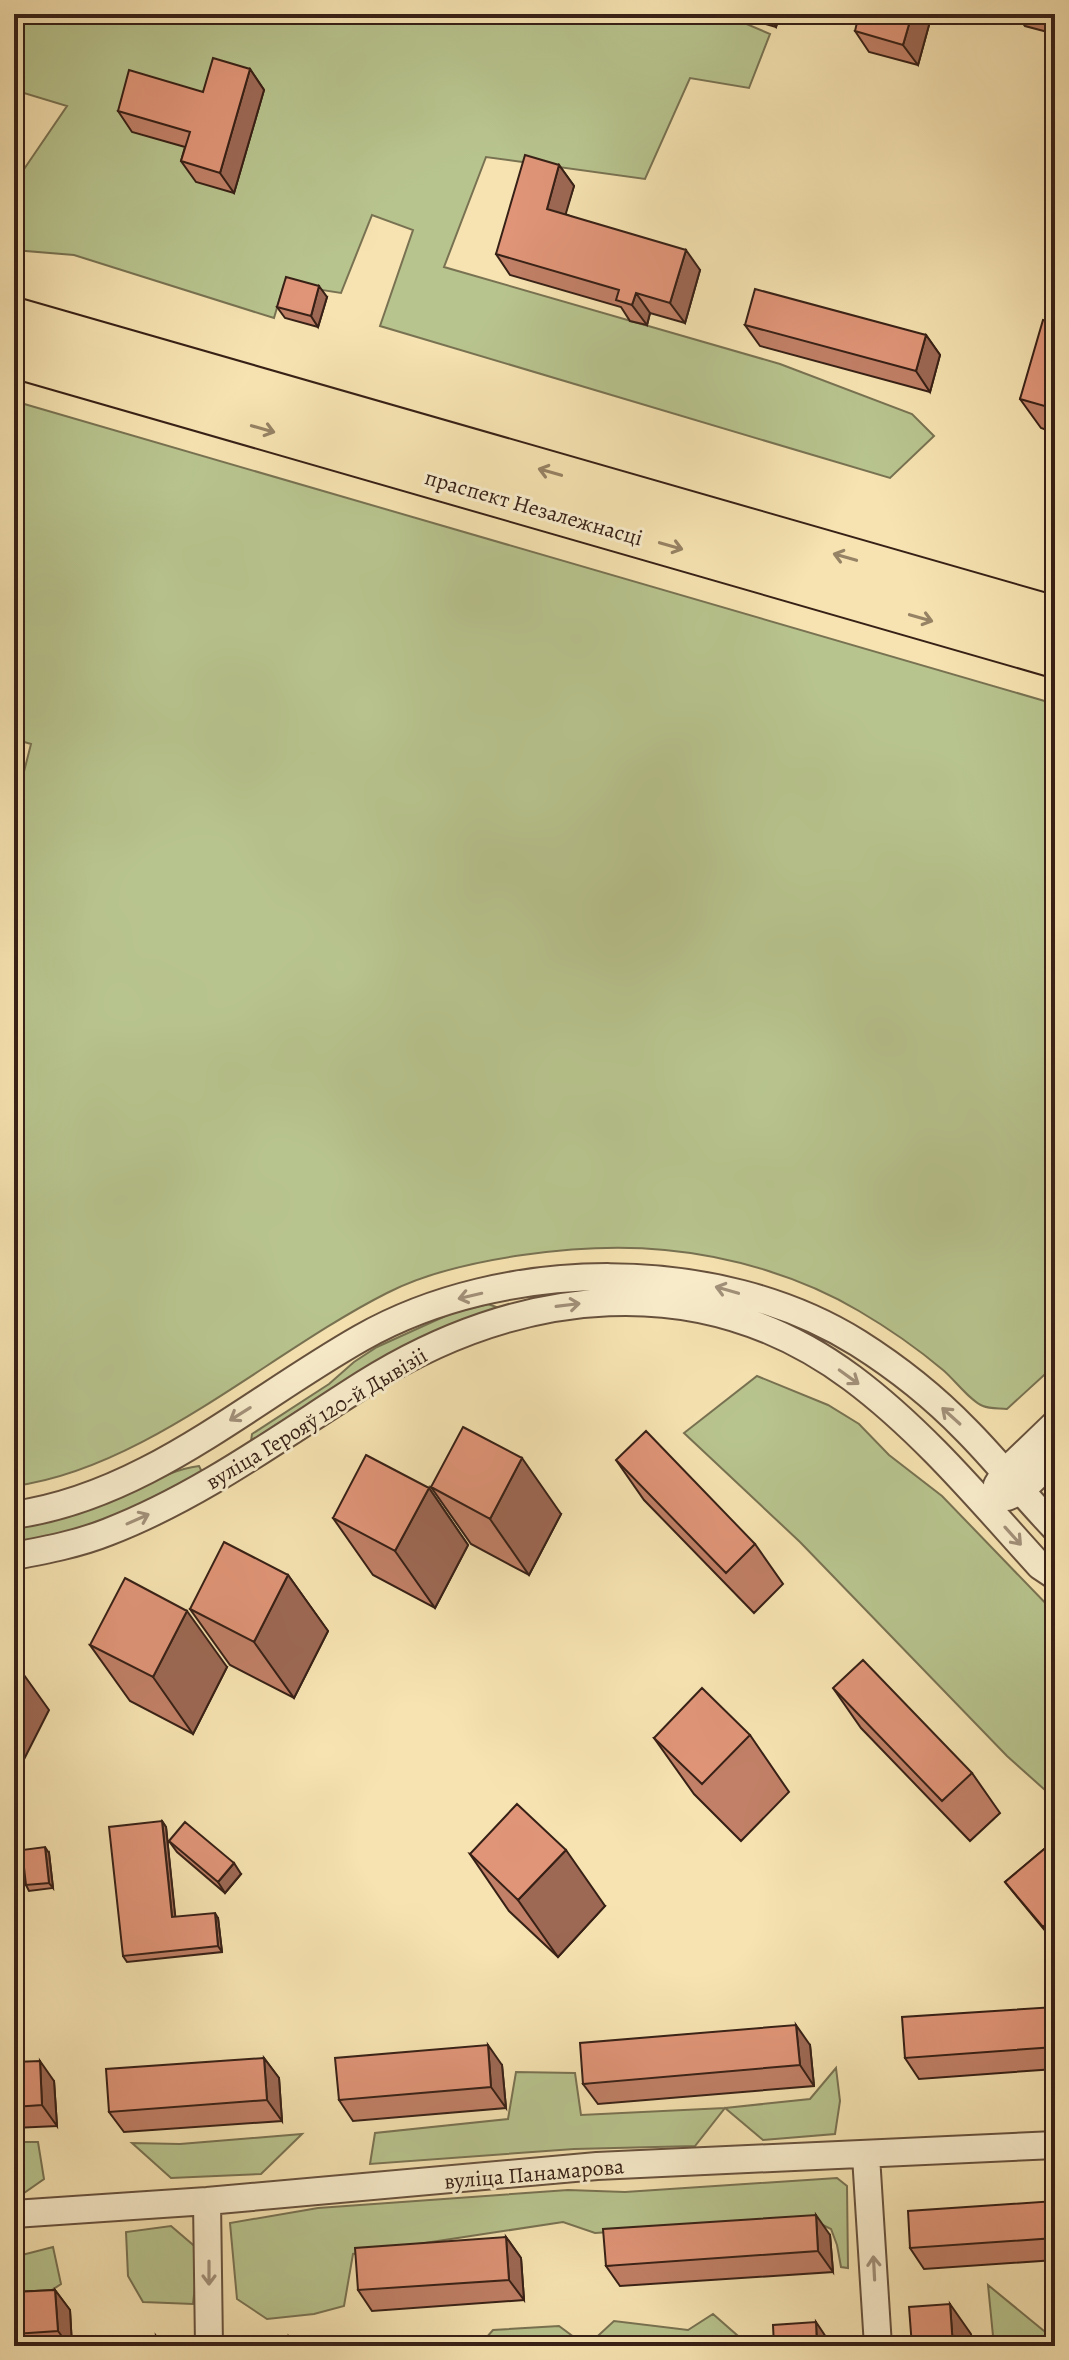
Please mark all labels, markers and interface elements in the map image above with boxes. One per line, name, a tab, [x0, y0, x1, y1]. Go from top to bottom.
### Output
one-way arrow	[250, 422, 276, 437]
street label: праспект Незалежнасці	[421, 462, 646, 553]
one-way arrow	[538, 464, 564, 479]
one-way arrow	[657, 539, 683, 554]
one-way arrow	[833, 548, 859, 563]
one-way arrow	[907, 611, 933, 626]
one-way arrow	[715, 1282, 741, 1297]
one-way arrow	[457, 1289, 483, 1304]
one-way arrow	[554, 1298, 581, 1313]
street label: вуліца Герояў 120-й Дывізіі	[200, 1341, 433, 1497]
one-way arrow	[838, 1368, 859, 1385]
one-way arrow	[229, 1406, 252, 1422]
one-way arrow	[941, 1407, 962, 1426]
one-way arrow	[125, 1511, 150, 1526]
one-way arrow	[1003, 1526, 1022, 1546]
street label: вуліца Панамарова	[443, 2151, 626, 2197]
one-way arrow	[866, 2255, 881, 2282]
one-way arrow	[201, 2259, 217, 2286]

